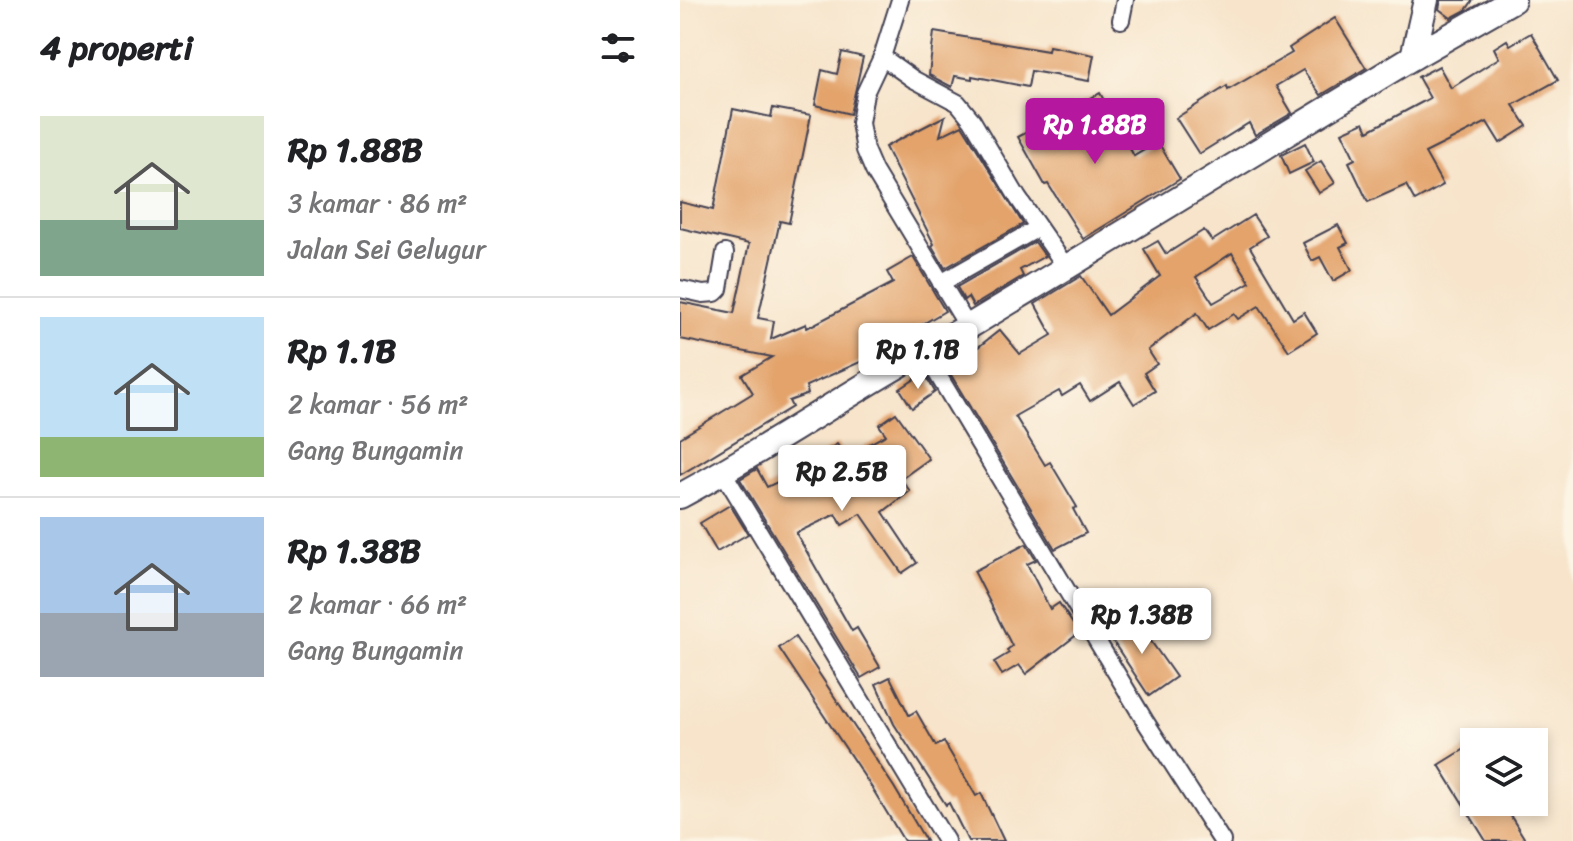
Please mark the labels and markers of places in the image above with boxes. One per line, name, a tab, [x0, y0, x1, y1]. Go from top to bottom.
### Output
pin: Rp 1.88B	[1012, 98, 1178, 166]
pin: Rp 1.1B	[844, 323, 992, 391]
pin: Rp 2.5B	[768, 445, 916, 513]
pin: Rp 1.38B	[1059, 588, 1225, 656]

